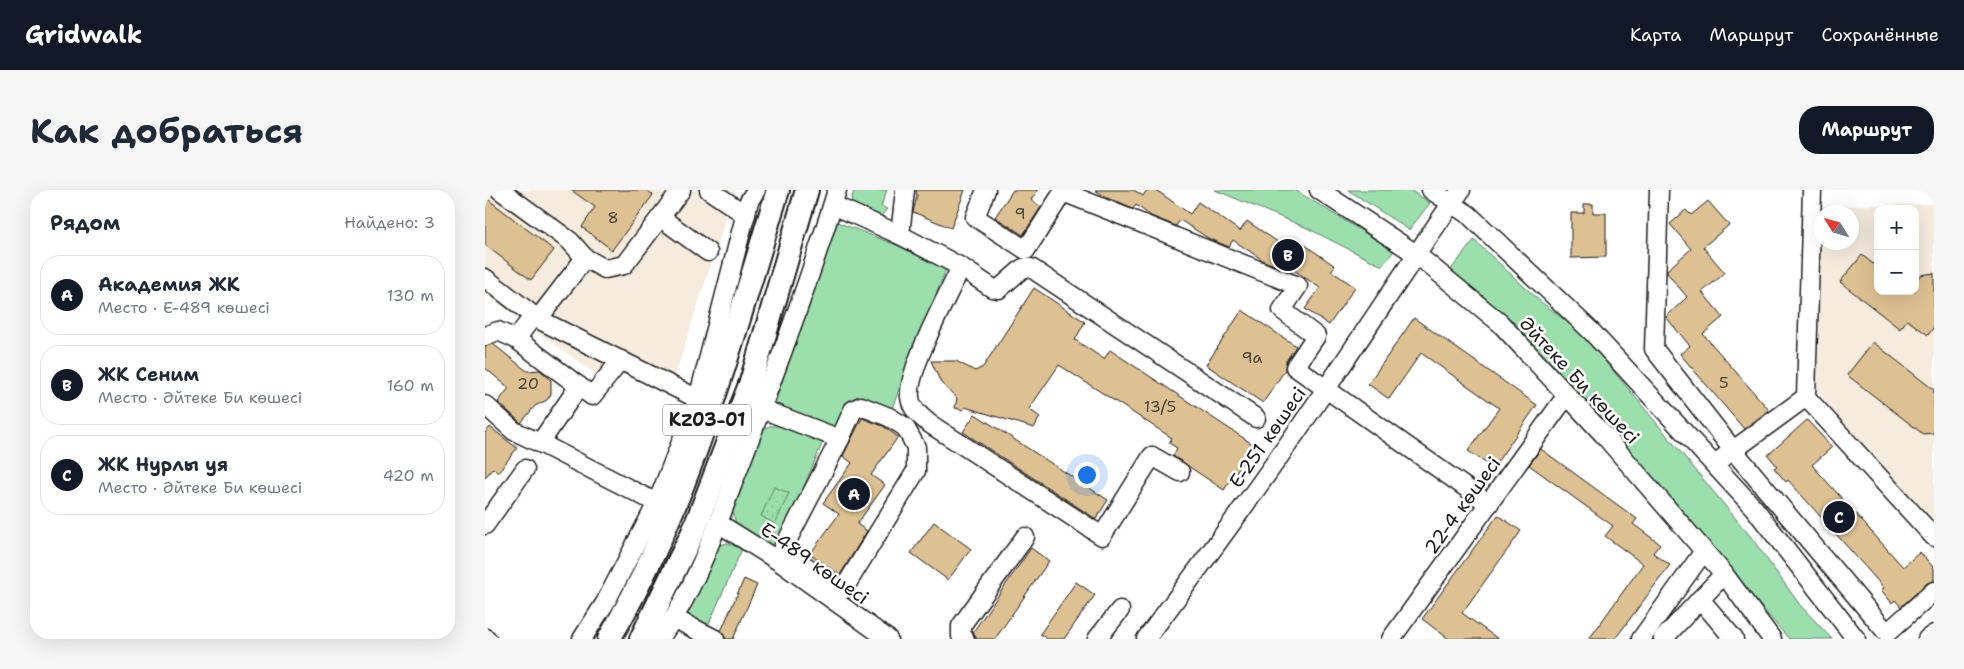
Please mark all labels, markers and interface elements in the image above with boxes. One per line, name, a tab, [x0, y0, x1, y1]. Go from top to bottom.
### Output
text: Gridwalk	[25, 19, 142, 51]
text: Карта	[1630, 23, 1681, 47]
text: Маршрут	[1709, 23, 1793, 47]
text: Сохранённые	[1821, 23, 1939, 47]
button: Маршрут	[1799, 106, 1934, 154]
text: Как добраться	[30, 107, 303, 154]
house number: 9	[1014, 203, 1026, 224]
north arrow	[1814, 205, 1859, 250]
map controls	[1874, 205, 1919, 295]
button: +	[1874, 205, 1919, 250]
house number: 8	[607, 207, 619, 228]
text: Рядом	[50, 209, 120, 237]
text: Найдено: 3	[344, 212, 435, 233]
pin: B	[1272, 236, 1304, 274]
button: −	[1874, 250, 1919, 295]
text: Академия ЖК	[98, 272, 240, 297]
text: A	[61, 285, 73, 306]
text: 130 m	[387, 285, 434, 306]
text: Место · Е-489 көшесі	[98, 297, 270, 318]
street label: Әйтеке Би көшесі	[1514, 311, 1645, 449]
house number: 9а	[1241, 347, 1263, 368]
text: ЖК Сеним	[98, 362, 199, 387]
house number: 5	[1719, 372, 1729, 393]
house number: 20	[517, 373, 539, 394]
text: B	[62, 375, 72, 396]
text: 160 m	[387, 375, 434, 396]
street label: Е-251 көшесі	[1223, 382, 1311, 493]
text: Место · Әйтеке Би көшесі	[98, 387, 302, 408]
house number: 13/5	[1144, 396, 1176, 417]
road number: KZ03-01	[663, 404, 751, 436]
street label: 22-4 көшесі	[1419, 451, 1506, 559]
text: ЖК Нурлы уя	[98, 452, 228, 477]
your location	[1074, 462, 1100, 488]
text: C	[62, 465, 72, 486]
text: 420 m	[383, 465, 434, 486]
pin: A	[838, 475, 870, 513]
text: Место · Әйтеке Би көшесі	[98, 477, 302, 498]
pin: C	[1823, 498, 1855, 536]
street label: Е-489 көшесі	[756, 517, 874, 610]

